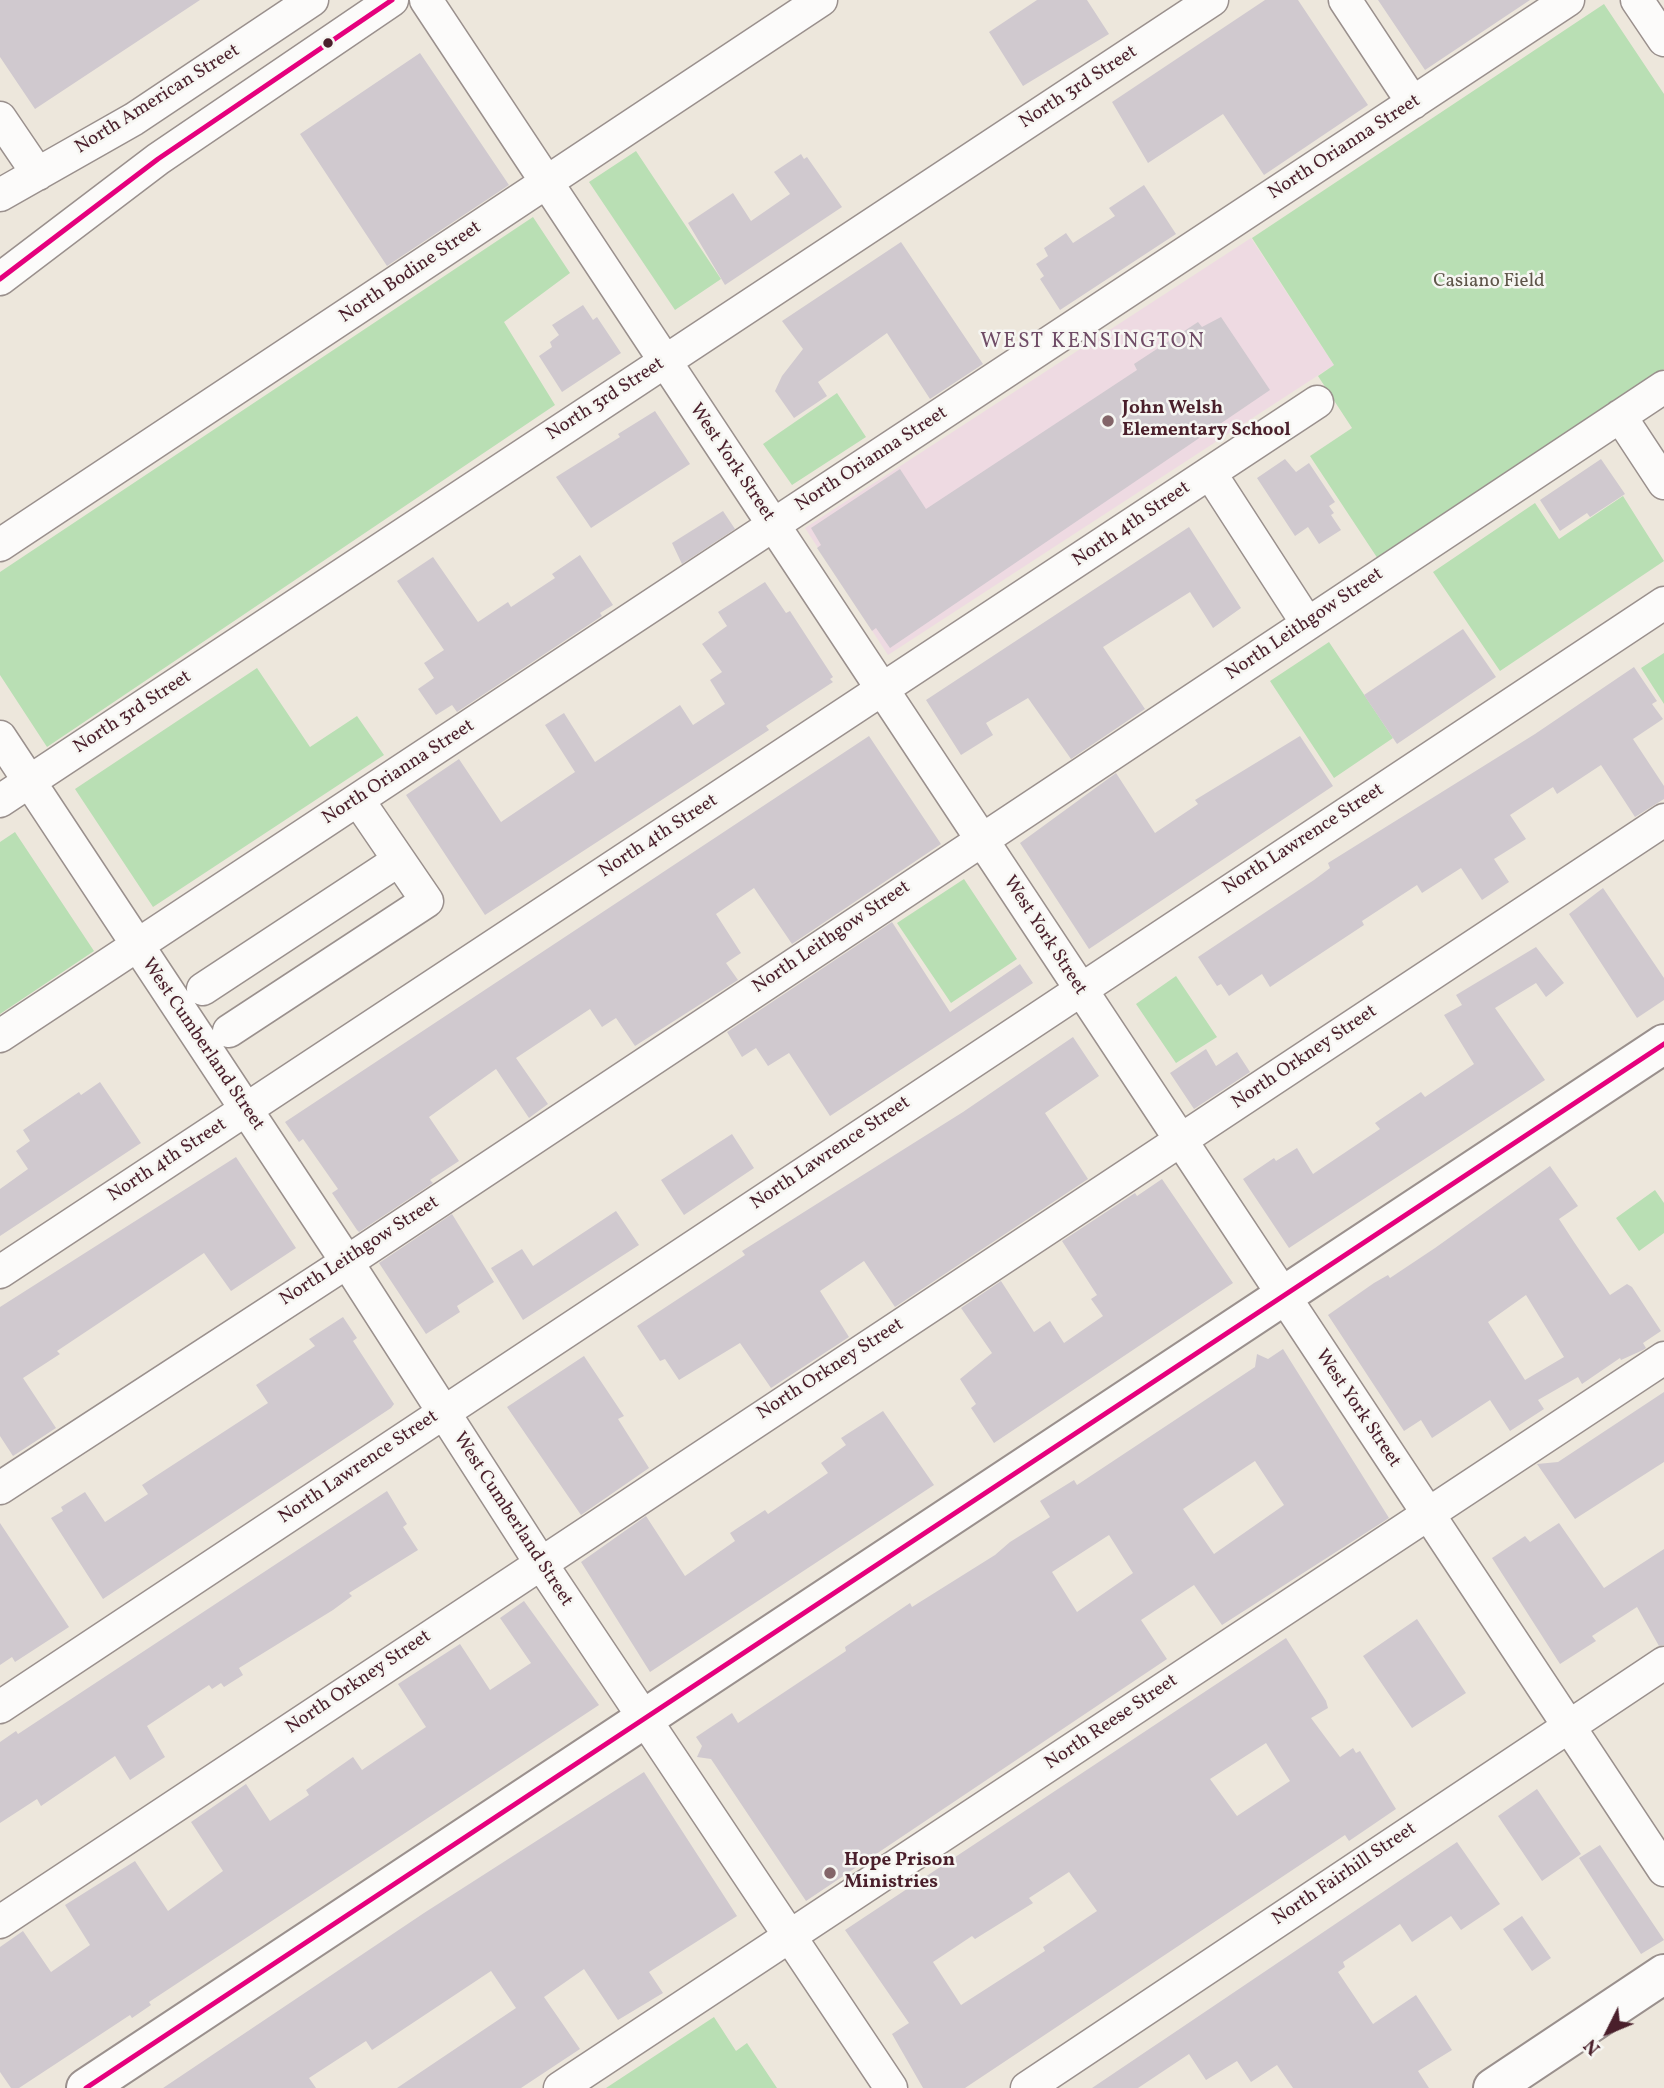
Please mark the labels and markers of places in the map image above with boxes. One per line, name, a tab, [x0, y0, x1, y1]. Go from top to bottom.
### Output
unlabelled marker	[321, 36, 335, 50]
place label: John Welsh Elementary School	[1122, 399, 1291, 443]
marker: John Welsh Elementary School	[1100, 413, 1116, 429]
place label: Hope Prison Ministries	[844, 1851, 955, 1895]
marker: Hope Prison Ministries	[822, 1865, 838, 1881]

